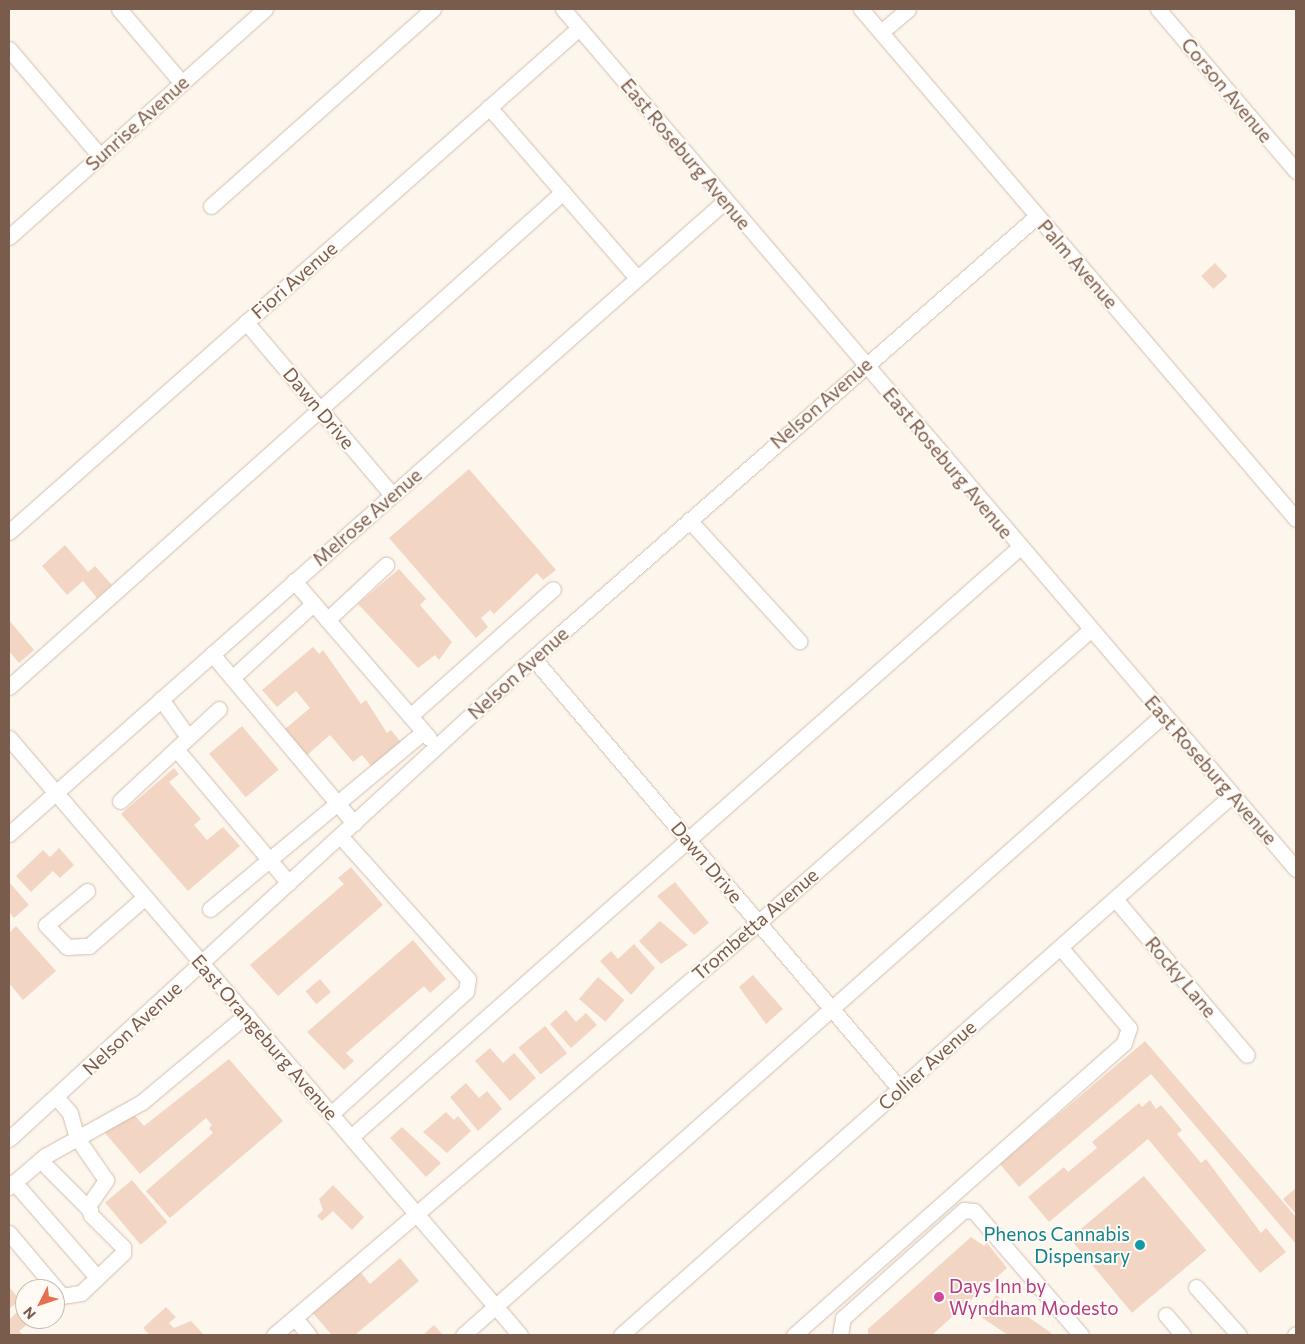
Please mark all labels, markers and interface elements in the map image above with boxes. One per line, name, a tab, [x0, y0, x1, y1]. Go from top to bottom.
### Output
street label: Corson Avenue	[1177, 33, 1277, 147]
street label: Sunrise Avenue	[81, 71, 193, 175]
street label: East Roseburg Avenue	[616, 74, 756, 234]
street label: Palm Avenue	[1033, 215, 1123, 313]
street label: Fiori Avenue	[246, 236, 342, 324]
street label: Nelson Avenue	[766, 353, 876, 453]
street label: Dawn Drive	[278, 363, 360, 453]
street label: East Roseburg Avenue	[878, 383, 1018, 543]
street label: Melrose Avenue	[308, 463, 426, 571]
street label: Nelson Avenue	[463, 622, 573, 724]
street label: East Roseburg Avenue	[1140, 691, 1282, 849]
street label: Dawn Drive	[666, 817, 748, 907]
street label: Trombetta Avenue	[687, 863, 823, 985]
street label: Rocky Lane	[1141, 932, 1221, 1022]
street label: East Orangeburg Avenue	[187, 950, 343, 1124]
street label: Nelson Avenue	[78, 976, 186, 1080]
street label: Collier Avenue	[873, 1015, 981, 1115]
place label: Phenos Cannabis Dispensary	[983, 1223, 1130, 1267]
marker: Phenos Cannabis Dispensary	[1134, 1239, 1146, 1251]
place label: Days Inn by Wyndham Modesto	[949, 1275, 1119, 1319]
north arrow	[15, 1279, 65, 1329]
marker: Days Inn by Wyndham Modesto	[933, 1291, 945, 1303]
text: N	[19, 1304, 39, 1323]

